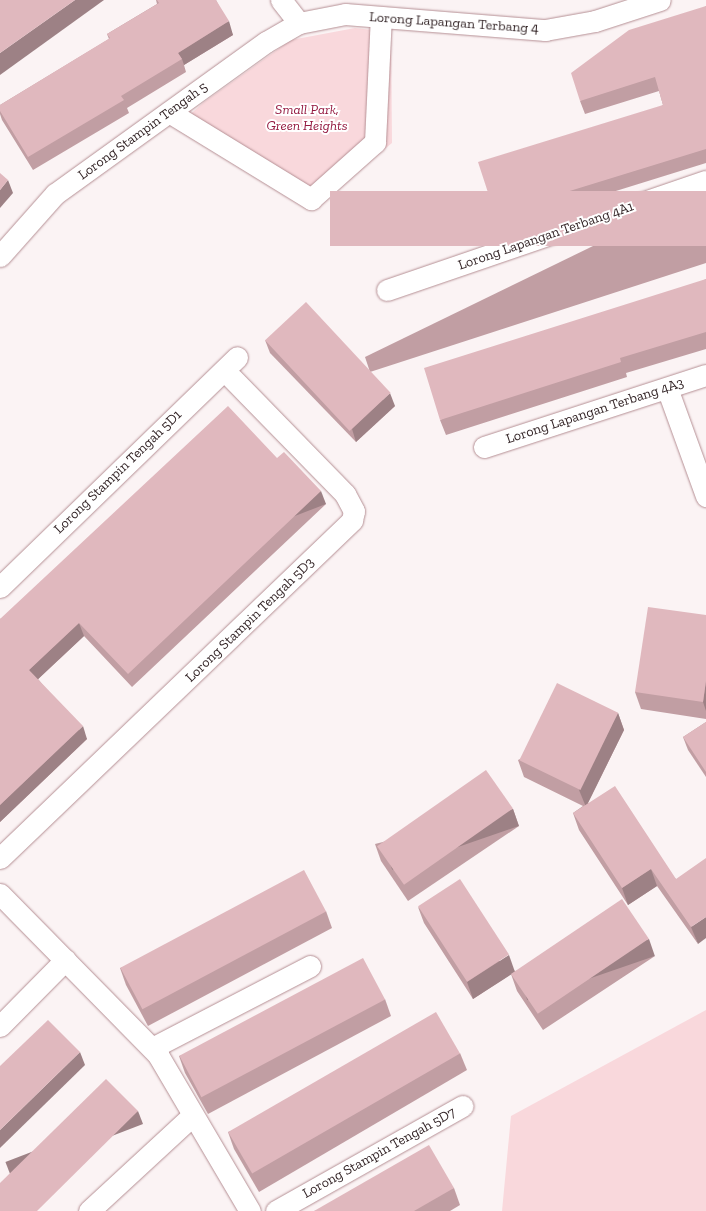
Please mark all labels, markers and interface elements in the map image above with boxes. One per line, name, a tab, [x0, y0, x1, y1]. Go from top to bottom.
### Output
street label: Lorong Lapangan Terbang 4	[369, 9, 539, 37]
street label: Lorong Stampin Tengah 5	[75, 78, 211, 184]
park label: Small Park, Green Heights	[266, 102, 348, 134]
street label: Lorong Lapangan Terbang 4A1	[456, 198, 636, 274]
street label: Lorong Lapangan Terbang 4A3	[504, 374, 686, 448]
street label: Lorong Stampin Tengah 5D1	[51, 406, 185, 538]
street label: Lorong Stampin Tengah 5D3	[182, 554, 318, 686]
street label: Lorong Stampin Tengah 5D7	[299, 1104, 459, 1202]

